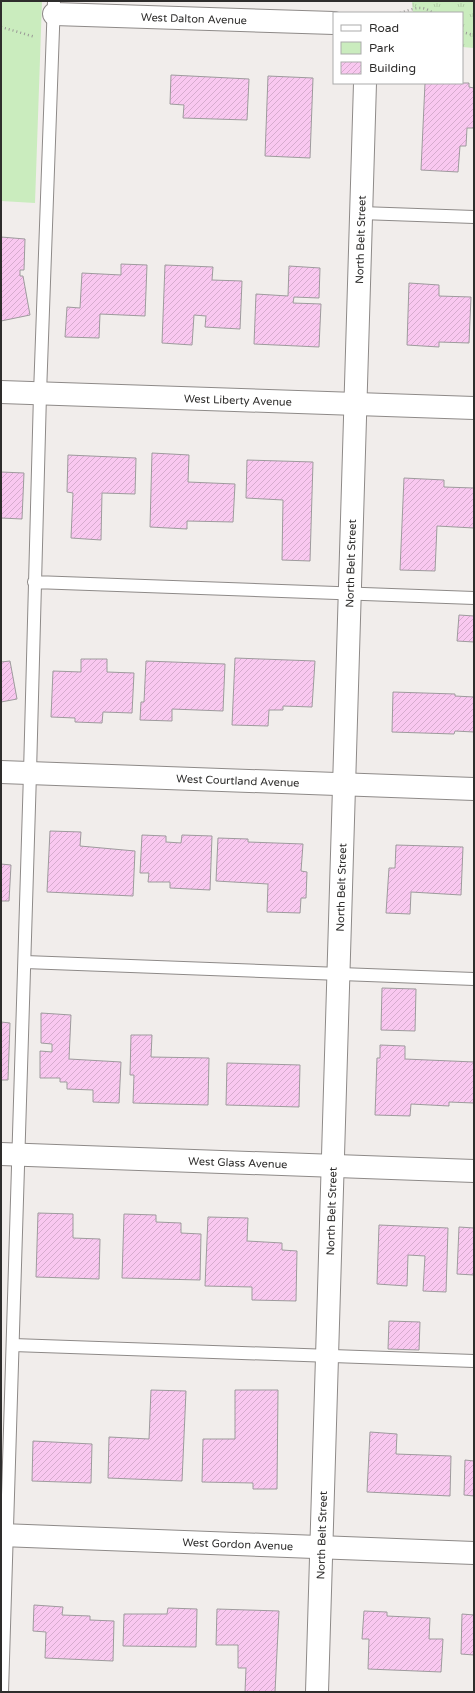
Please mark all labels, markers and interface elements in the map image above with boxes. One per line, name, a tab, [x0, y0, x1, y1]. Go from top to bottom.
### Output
street label: West Dalton Avenue	[141, 11, 247, 27]
legend	[333, 12, 463, 84]
text: Road	[369, 21, 399, 35]
text: Park	[369, 41, 395, 55]
text: Building	[369, 61, 416, 75]
street label: North Belt Street	[353, 195, 369, 284]
street label: West Liberty Avenue	[184, 392, 292, 409]
street label: North Belt Street	[343, 519, 359, 608]
street label: West Courtland Avenue	[176, 772, 300, 790]
street label: North Belt Street	[334, 843, 349, 932]
street label: West Glass Avenue	[188, 1155, 288, 1171]
street label: North Belt Street	[324, 1167, 340, 1256]
street label: North Belt Street	[314, 1491, 330, 1580]
street label: West Gordon Avenue	[182, 1536, 293, 1553]

